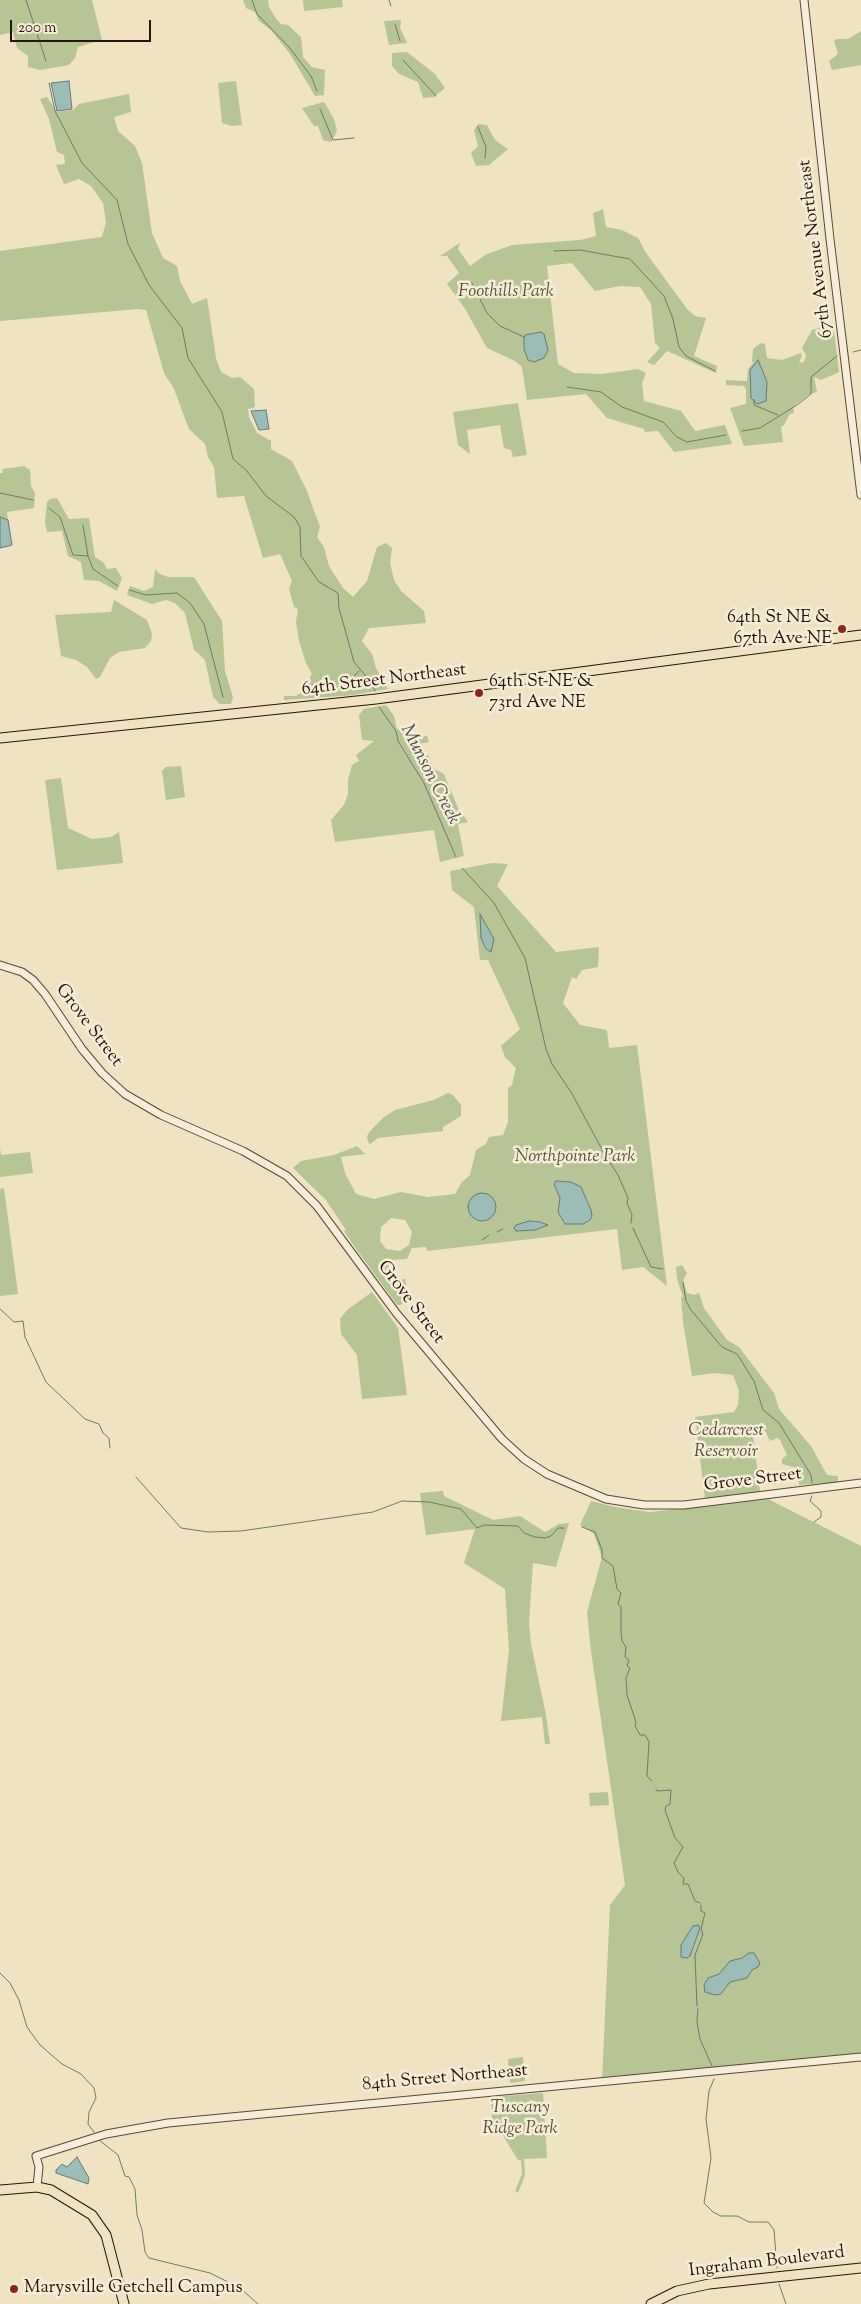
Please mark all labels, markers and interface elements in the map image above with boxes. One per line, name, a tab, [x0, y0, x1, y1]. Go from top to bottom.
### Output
scale bar	[12, 10, 154, 42]
text: 200 m	[18, 18, 57, 39]
street label: 67th Avenue Northeast	[795, 159, 839, 339]
park label: Foothills Park	[458, 282, 554, 304]
place label: 64th St NE & 67th Ave NE	[727, 608, 832, 650]
marker: 64th St NE & 67th Ave NE	[836, 623, 848, 635]
street label: 64th Street Northeast	[301, 660, 467, 702]
place label: 64th St NE & 73rd Ave NE	[489, 672, 594, 714]
marker: 64th St NE & 73rd Ave NE	[473, 687, 485, 699]
water label: Munson Creek	[394, 721, 464, 829]
street label: Grove Street	[50, 980, 126, 1072]
park label: Northpointe Park	[515, 1147, 635, 1169]
street label: Grove Street	[372, 1257, 448, 1349]
park label: Cedarcrest Reservoir	[688, 1421, 764, 1464]
street label: Grove Street	[703, 1464, 803, 1498]
street label: 84th Street Northeast	[361, 2061, 529, 2097]
park label: Tuscany Ridge Park	[482, 2098, 558, 2140]
street label: Ingraham Boulevard	[688, 2243, 846, 2283]
place label: Marysville Getchell Campus	[24, 2278, 242, 2300]
marker: Marysville Getchell Campus	[8, 2283, 20, 2295]

